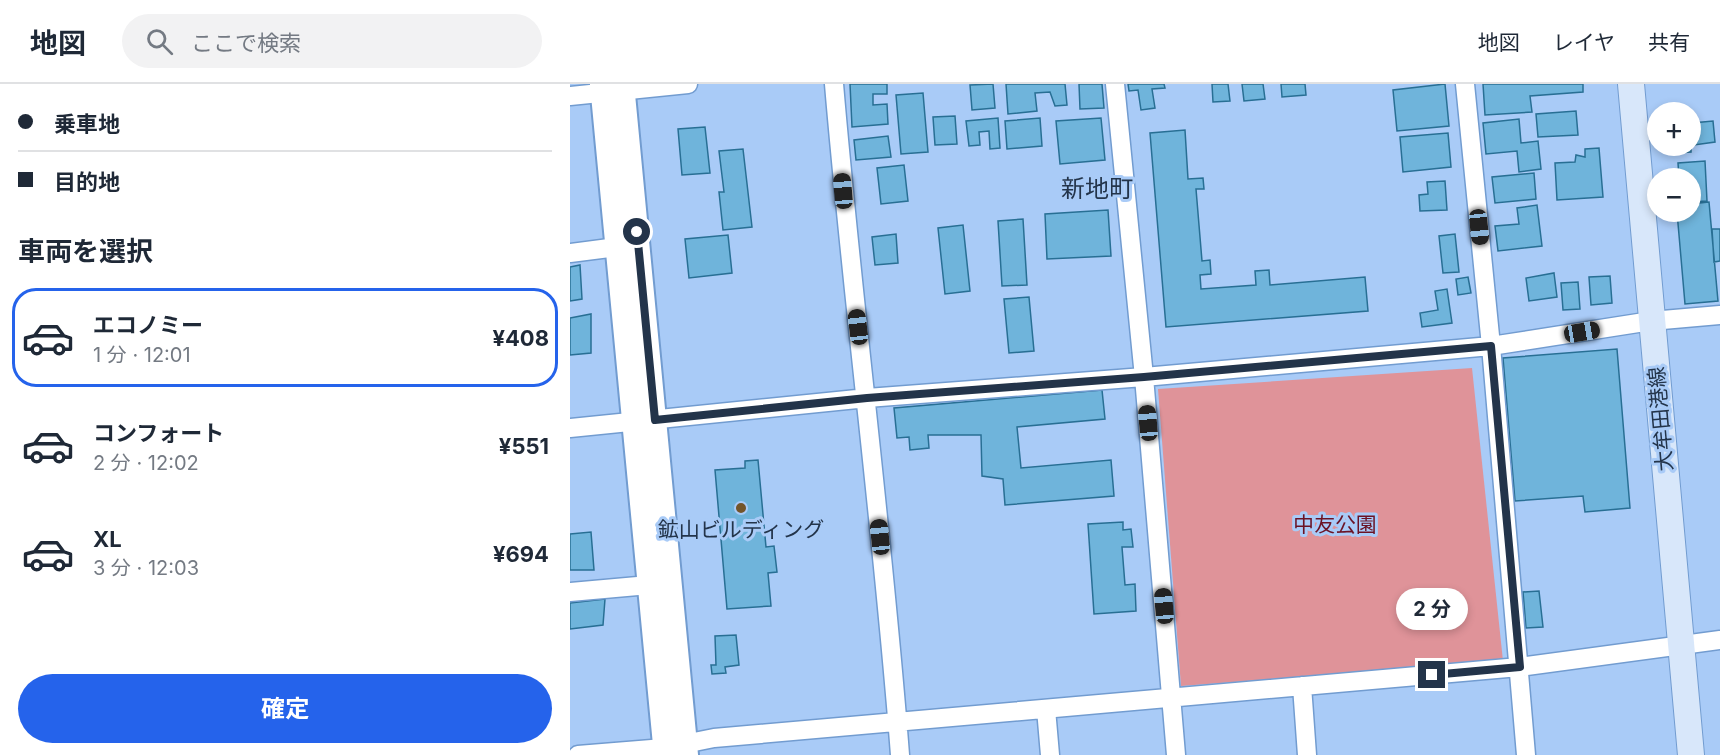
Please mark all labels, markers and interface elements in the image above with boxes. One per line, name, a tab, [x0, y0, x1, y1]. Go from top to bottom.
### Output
search box	[122, 14, 542, 68]
icon: search	[143, 25, 176, 58]
text: 地図	[30, 26, 86, 60]
text: ここで検索	[191, 30, 301, 56]
text: 地図	[1478, 30, 1520, 55]
text: レイヤ	[1553, 30, 1615, 55]
text: 共有	[1648, 30, 1690, 55]
map controls	[1647, 102, 1701, 222]
button: +	[1647, 102, 1701, 156]
text: 乗車地	[54, 111, 120, 137]
button: −	[1647, 168, 1701, 222]
text: 目的地	[54, 169, 120, 195]
car	[832, 172, 854, 210]
district label: 新地町	[1061, 174, 1133, 203]
car	[1468, 208, 1490, 246]
route start	[623, 218, 650, 245]
text: 車両を選択	[18, 235, 153, 268]
car	[847, 308, 869, 346]
icon: car	[21, 311, 75, 365]
text: エコノミー	[93, 312, 203, 338]
car	[1563, 320, 1601, 344]
text: ¥408	[492, 325, 549, 351]
text: 1 分 · 12:01	[93, 343, 191, 367]
street label: 大牟田港線	[1643, 366, 1678, 472]
car	[1137, 404, 1159, 442]
icon: car	[21, 419, 75, 473]
text: コンフォート	[93, 420, 224, 446]
text: ¥551	[499, 433, 549, 459]
text: 2 分 · 12:02	[93, 451, 199, 475]
marker: 鉱山ビルディング	[734, 501, 748, 515]
park label: 中友公園	[1293, 512, 1377, 537]
place label: 鉱山ビルディング	[658, 517, 824, 542]
car	[869, 518, 891, 556]
text: XL	[93, 526, 122, 552]
icon: car	[21, 527, 75, 581]
text: ¥694	[493, 541, 549, 567]
text: 3 分 · 12:03	[93, 556, 199, 580]
car	[1153, 587, 1175, 625]
callout: 2 分	[1396, 588, 1468, 630]
text: 2 分	[1413, 597, 1451, 621]
route end	[1418, 661, 1445, 688]
button: 確定	[18, 674, 552, 743]

